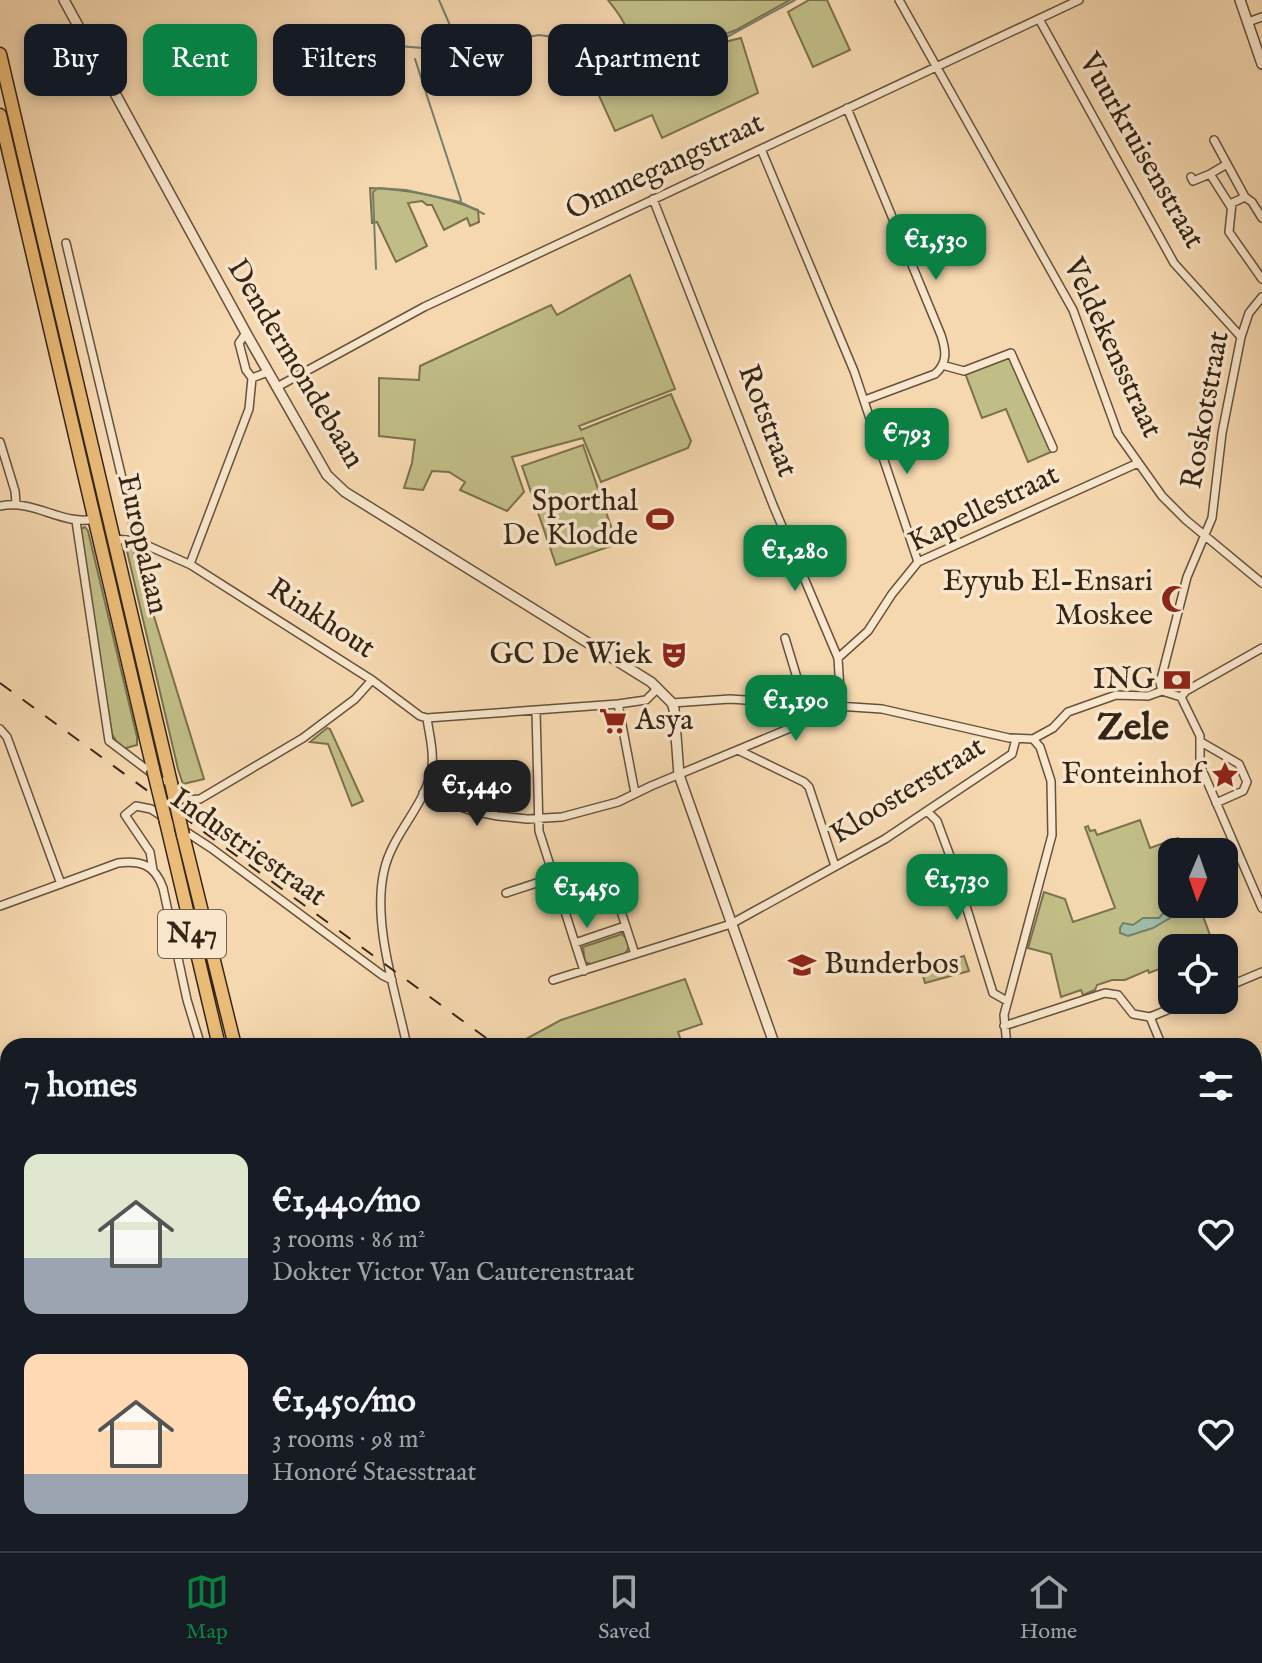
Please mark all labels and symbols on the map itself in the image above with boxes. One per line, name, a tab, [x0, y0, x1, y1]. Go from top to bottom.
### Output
street label: Vuurkruisenstraat	[1069, 45, 1212, 256]
street label: Ommegangstraat	[560, 104, 770, 230]
pin: €1,530	[871, 214, 1001, 282]
street label: Veldekensstraat	[1053, 251, 1170, 444]
street label: Dendermondebaan	[218, 252, 372, 476]
street label: Roskotstraat	[1173, 328, 1239, 492]
street label: Rotstraat	[728, 359, 806, 483]
pin: €793	[860, 408, 954, 476]
street label: Kapellestraat	[902, 456, 1066, 562]
street label: Europalaan	[107, 470, 177, 618]
place label: Sporthal De Klodde	[502, 483, 639, 555]
sports icon: Sporthal De Klodde	[645, 504, 675, 534]
pin: €1,280	[730, 525, 860, 593]
place label: Eyyub El-Ensari Moskee	[943, 563, 1153, 635]
street label: Rinkhout	[260, 570, 382, 668]
mosque icon: Eyyub El-Ensari Moskee	[1160, 584, 1190, 614]
place label: GC De Wiek	[489, 636, 653, 674]
theatre icon: GC De Wiek	[659, 640, 689, 670]
place label: ING	[1093, 661, 1155, 699]
bank icon: ING	[1162, 665, 1192, 695]
pin: €1,190	[731, 675, 861, 743]
place label: Asya	[634, 702, 693, 740]
district label: Zele	[1097, 705, 1169, 753]
supermarket icon: Asya	[598, 706, 628, 736]
street label: Kloosterstraat	[823, 728, 993, 854]
place label: Fonteinhof	[1061, 756, 1208, 794]
pin: €1,440	[412, 760, 542, 828]
place icon: Fonteinhof	[1210, 760, 1240, 790]
street label: Industriestraat	[163, 780, 333, 916]
north arrow	[1158, 838, 1238, 918]
pin: €1,730	[892, 854, 1022, 922]
pin: €1,450	[522, 862, 652, 930]
road number: N47	[158, 910, 226, 958]
place label: Bunderbos	[824, 946, 959, 984]
school or university icon: Bunderbos	[787, 950, 817, 980]

